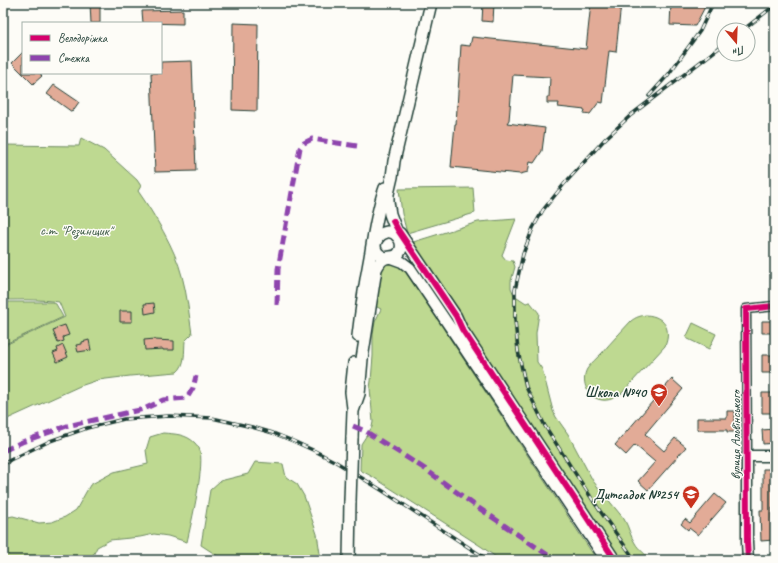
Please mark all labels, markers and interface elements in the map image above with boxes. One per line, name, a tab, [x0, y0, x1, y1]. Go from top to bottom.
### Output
legend	[22, 22, 162, 74]
north arrow	[716, 22, 756, 62]
text: Велодоріжка	[58, 30, 108, 46]
text: Пн	[730, 43, 747, 60]
text: Стежка	[58, 50, 90, 66]
park label: с.т. "Резинщик"	[40, 222, 115, 239]
school or university icon: Школа №40	[649, 382, 669, 407]
place label: Школа №40	[585, 384, 648, 401]
street label: вулиця Альвінського	[727, 388, 744, 480]
school or university icon: Дитсадок №254	[681, 484, 701, 509]
place label: Дитсадок №254	[593, 486, 680, 503]

